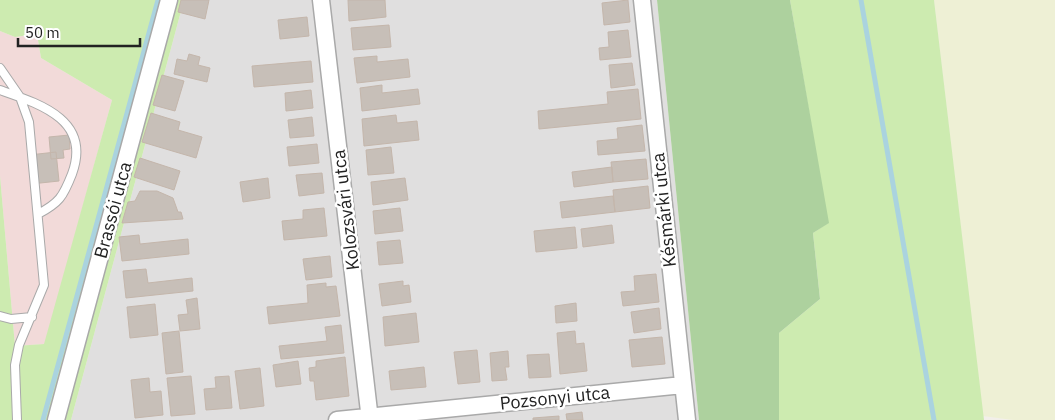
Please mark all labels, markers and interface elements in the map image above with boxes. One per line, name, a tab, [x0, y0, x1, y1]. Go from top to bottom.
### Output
scale bar	[18, 15, 140, 47]
text: 50 m	[25, 23, 60, 42]
street label: Kolozsvári utca	[327, 148, 364, 272]
street label: Késmárki utca	[646, 151, 681, 268]
street label: Brassói utca	[89, 159, 137, 261]
street label: Pozsonyi utca	[499, 380, 612, 415]

